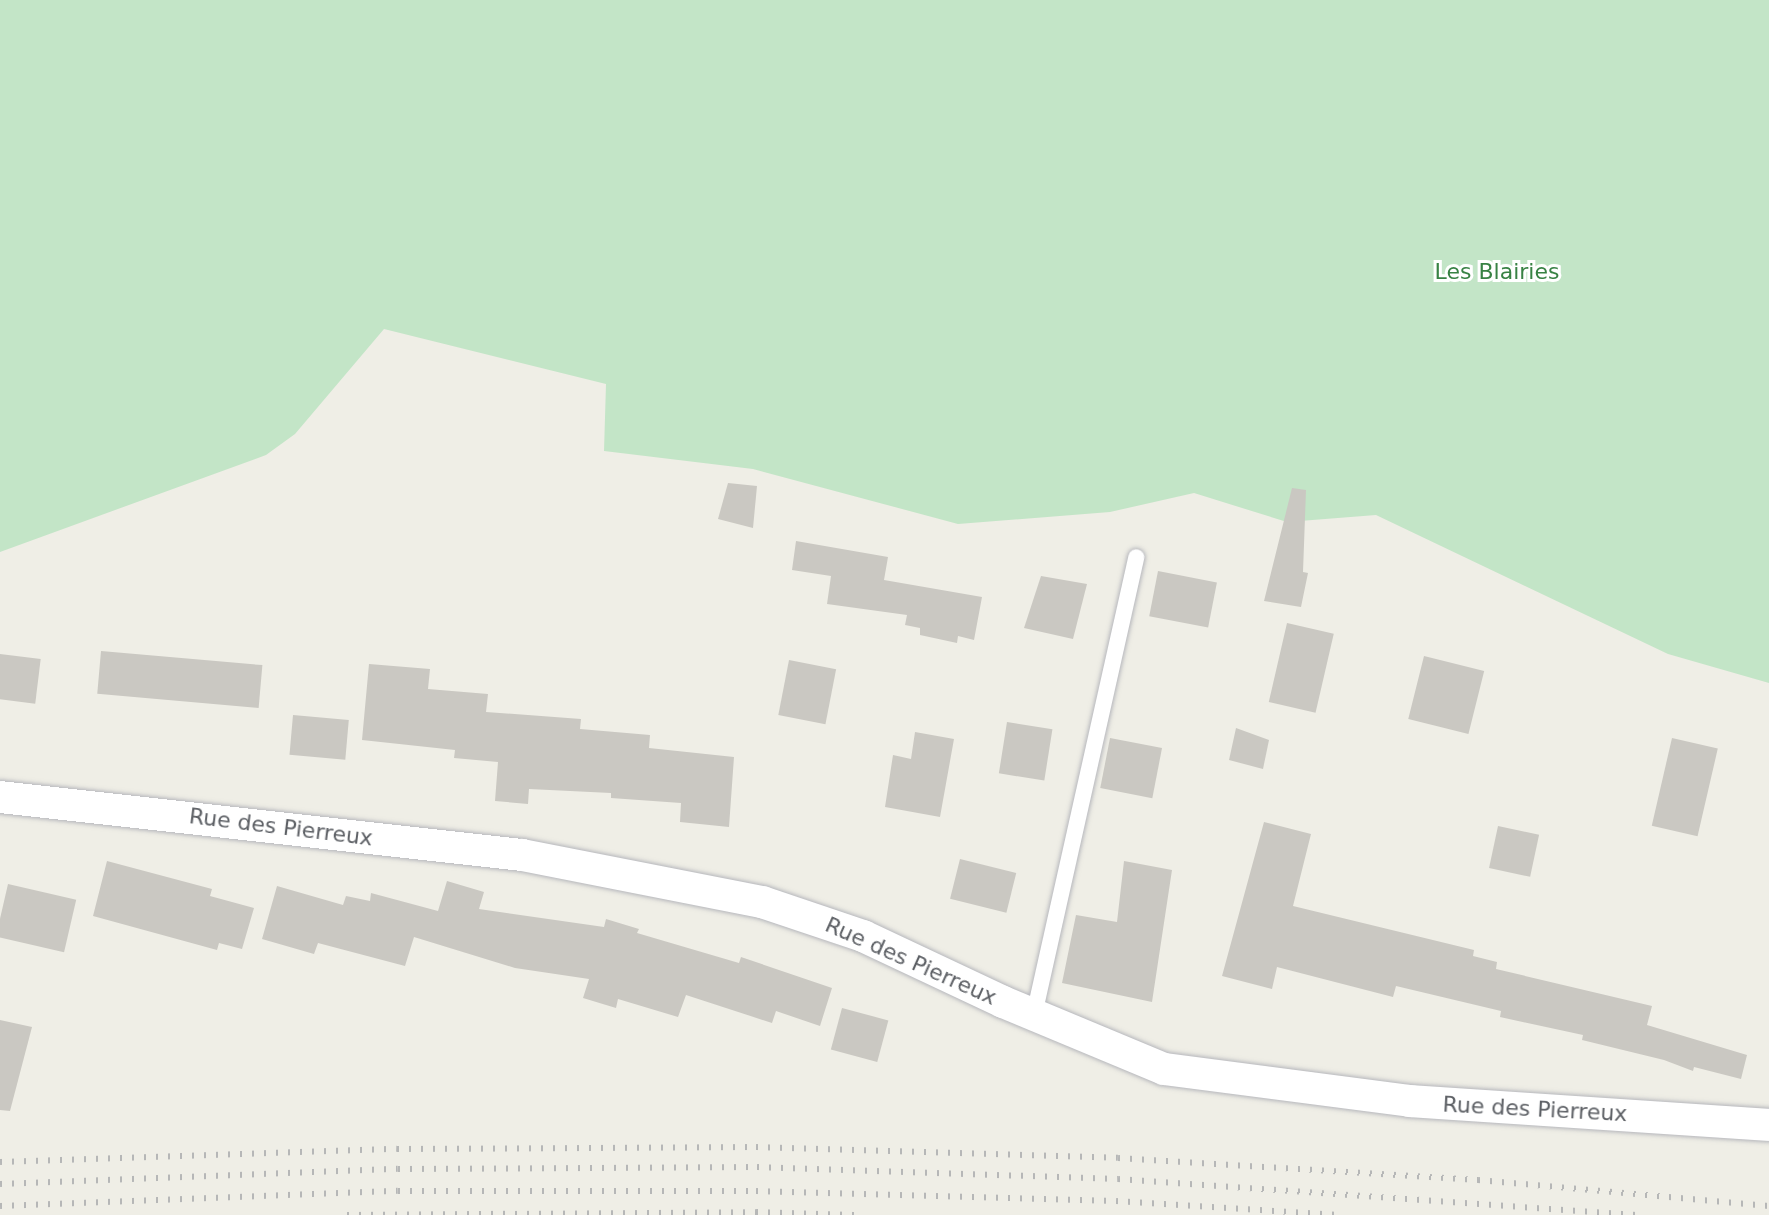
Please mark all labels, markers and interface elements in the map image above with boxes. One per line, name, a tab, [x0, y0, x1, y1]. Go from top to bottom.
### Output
park label: Les Blairies	[1435, 259, 1559, 285]
street label: Rue des Pierreux	[188, 803, 374, 851]
street label: Rue des Pierreux	[821, 911, 1001, 1011]
street label: Rue des Pierreux	[1442, 1091, 1628, 1127]

